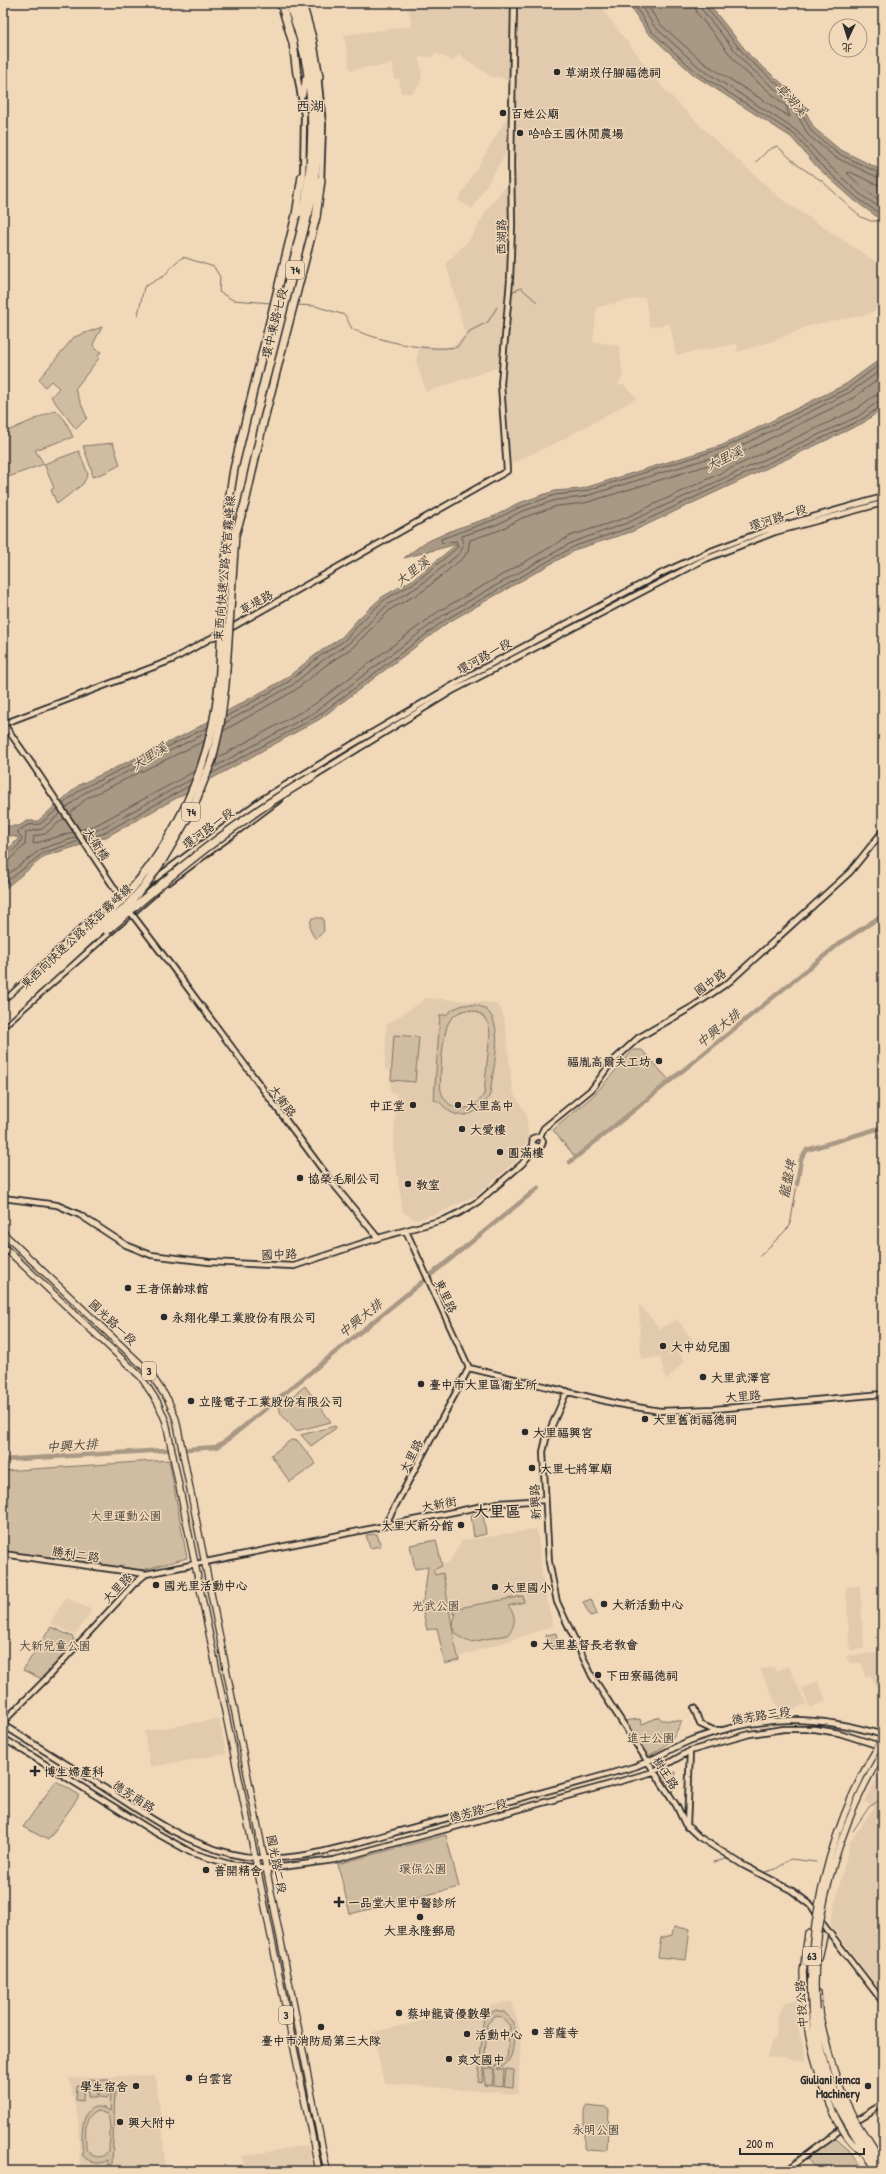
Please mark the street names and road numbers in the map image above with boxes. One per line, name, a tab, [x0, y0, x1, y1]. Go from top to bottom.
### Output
street label: 西湖路	[492, 219, 510, 255]
road number: 74	[286, 261, 304, 279]
street label: 環中東路七段	[257, 286, 291, 360]
street label: 東西向快速公路 快官霧峰線	[209, 494, 239, 642]
street label: 環河路一段	[747, 500, 809, 534]
street label: 草堤路	[236, 586, 276, 618]
street label: 環河路一段	[454, 634, 514, 678]
street label: 環河路一段	[179, 803, 237, 853]
road number: 74	[182, 803, 200, 821]
street label: 大衛橋	[80, 824, 114, 864]
street label: 東西向快速公路 快官霧峰線	[17, 880, 135, 992]
street label: 國中路	[690, 965, 730, 999]
street label: 大衛路	[266, 1081, 300, 1121]
street label: 國中路	[261, 1245, 297, 1263]
street label: 東里路	[431, 1276, 461, 1316]
street label: 國光路一段	[85, 1295, 141, 1349]
road number: 3	[142, 1362, 156, 1380]
street label: 大里路	[724, 1386, 762, 1406]
street label: 大里路	[395, 1436, 427, 1476]
street label: 新興路	[526, 1484, 544, 1520]
street label: 大新街	[420, 1492, 458, 1516]
street label: 勝利二路	[51, 1542, 101, 1566]
street label: 大里路	[98, 1569, 136, 1607]
street label: 德芳路三段	[730, 1702, 792, 1728]
street label: 樹王路	[649, 1753, 683, 1793]
street label: 德芳南路	[109, 1776, 159, 1816]
street label: 德芳路二段	[447, 1794, 509, 1826]
street label: 國光路二段	[263, 1833, 291, 1895]
road number: 63	[803, 1947, 821, 1965]
street label: 中投公路	[791, 1979, 811, 2029]
road number: 3	[279, 2006, 293, 2024]

